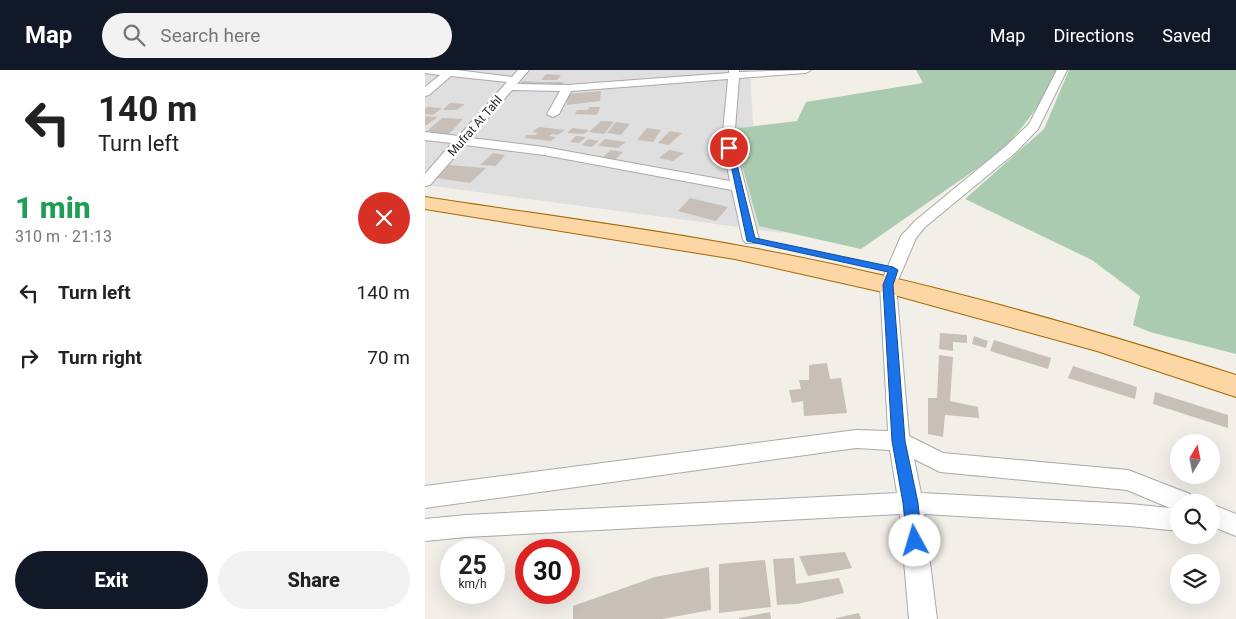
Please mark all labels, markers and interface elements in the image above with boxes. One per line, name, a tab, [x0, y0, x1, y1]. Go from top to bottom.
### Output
search box	[102, 13, 452, 58]
text: Map	[25, 21, 72, 49]
icon: search	[120, 21, 148, 49]
text: Search here	[160, 24, 260, 47]
text: Map	[990, 25, 1025, 46]
text: Directions	[1053, 25, 1134, 46]
text: Saved	[1162, 25, 1211, 46]
text: 140 m	[98, 89, 197, 130]
icon: left	[15, 90, 80, 155]
street label: Mufrat At Tahl	[445, 93, 505, 159]
pin	[708, 127, 750, 169]
text: Turn left	[98, 131, 179, 156]
icon: arrive	[715, 134, 743, 162]
text: 1 min	[15, 190, 91, 225]
button: close	[358, 192, 410, 244]
text: 310 m · 21:13	[15, 227, 112, 246]
icon: left	[15, 279, 43, 307]
text: Turn left	[58, 281, 131, 304]
text: 140 m	[357, 281, 410, 304]
icon: right	[15, 344, 43, 372]
text: Turn right	[58, 346, 142, 369]
text: 70 m	[367, 346, 410, 369]
north arrow	[1170, 434, 1220, 484]
map controls	[1170, 434, 1220, 604]
button: search	[1170, 494, 1220, 544]
position arrow	[888, 514, 940, 566]
speed limit sign: 30	[515, 539, 580, 604]
button: Exit	[15, 551, 208, 609]
button: Share	[218, 551, 410, 609]
text: 25	[458, 551, 487, 580]
button: layers	[1170, 554, 1220, 604]
text: km/h	[458, 577, 487, 591]

